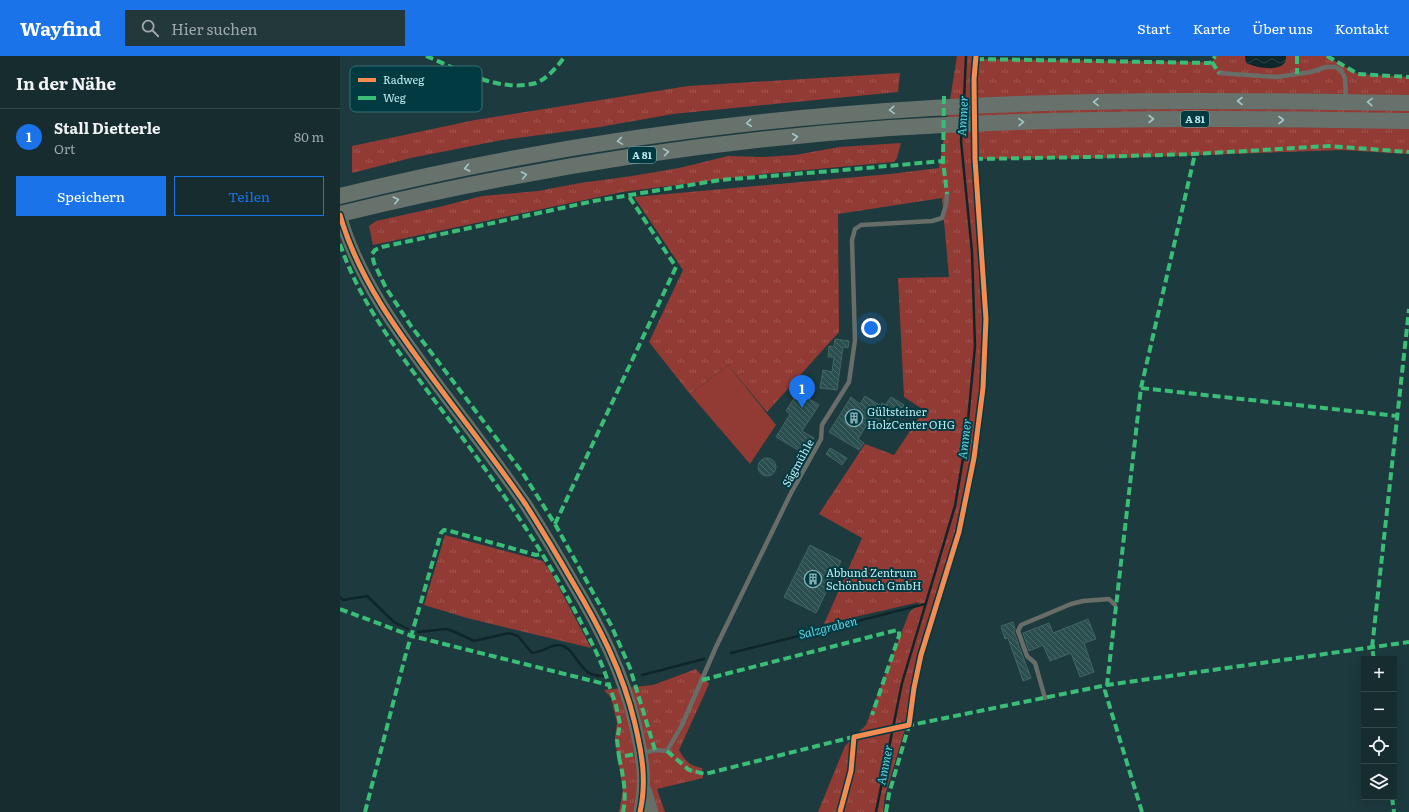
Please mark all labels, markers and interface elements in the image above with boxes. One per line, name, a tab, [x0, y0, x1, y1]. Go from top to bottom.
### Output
search box	[125, 10, 405, 46]
text: Wayfind	[20, 14, 101, 42]
icon: search	[139, 17, 161, 39]
text: Hier suchen	[171, 17, 257, 40]
text: Start	[1137, 18, 1171, 38]
text: Karte	[1193, 18, 1230, 38]
text: Über uns	[1252, 18, 1313, 38]
text: Kontakt	[1335, 18, 1389, 38]
legend	[350, 66, 482, 112]
text: In der Nähe	[16, 70, 116, 95]
text: Radweg	[383, 71, 425, 87]
text: Weg	[383, 89, 407, 105]
water label: Ammer	[952, 95, 972, 137]
one-way arrow	[1237, 97, 1243, 105]
one-way arrow	[1093, 98, 1099, 106]
one-way arrow	[1367, 98, 1373, 107]
one-way arrow	[889, 106, 895, 115]
road number: A 81	[1181, 111, 1209, 127]
one-way arrow	[1148, 115, 1154, 123]
text: Stall Dietterle	[54, 116, 160, 139]
one-way arrow	[1278, 116, 1284, 124]
one-way arrow	[1018, 118, 1024, 126]
one-way arrow	[746, 119, 752, 128]
text: 1	[26, 127, 32, 146]
text: 80 m	[294, 127, 324, 146]
one-way arrow	[792, 132, 798, 141]
one-way arrow	[617, 136, 623, 145]
text: Ort	[54, 139, 75, 158]
road number: A 81	[628, 147, 656, 163]
one-way arrow	[663, 148, 669, 157]
one-way arrow	[464, 163, 470, 171]
one-way arrow	[521, 171, 527, 179]
button: Speichern	[16, 176, 166, 216]
button: Teilen	[174, 176, 324, 216]
one-way arrow	[393, 197, 399, 205]
your location	[861, 318, 881, 338]
pin: 1	[789, 375, 815, 408]
place label: Gültsteiner HolzCenter OHG	[867, 403, 955, 432]
building icon: Gültsteiner HolzCenter OHG	[844, 408, 864, 428]
water label: Ammer	[953, 417, 975, 460]
street label: Sägmühle	[777, 435, 817, 489]
place label: Abbund Zentrum Schönbuch GmbH	[826, 564, 922, 593]
building icon: Abbund Zentrum Schönbuch GmbH	[803, 569, 823, 589]
water label: Salzgraben	[797, 611, 859, 643]
map controls	[1361, 656, 1397, 800]
button: +	[1361, 656, 1397, 692]
button: −	[1361, 692, 1397, 728]
button: locate	[1361, 728, 1397, 764]
water label: Ammer	[871, 743, 897, 786]
button: layers	[1361, 764, 1397, 800]

